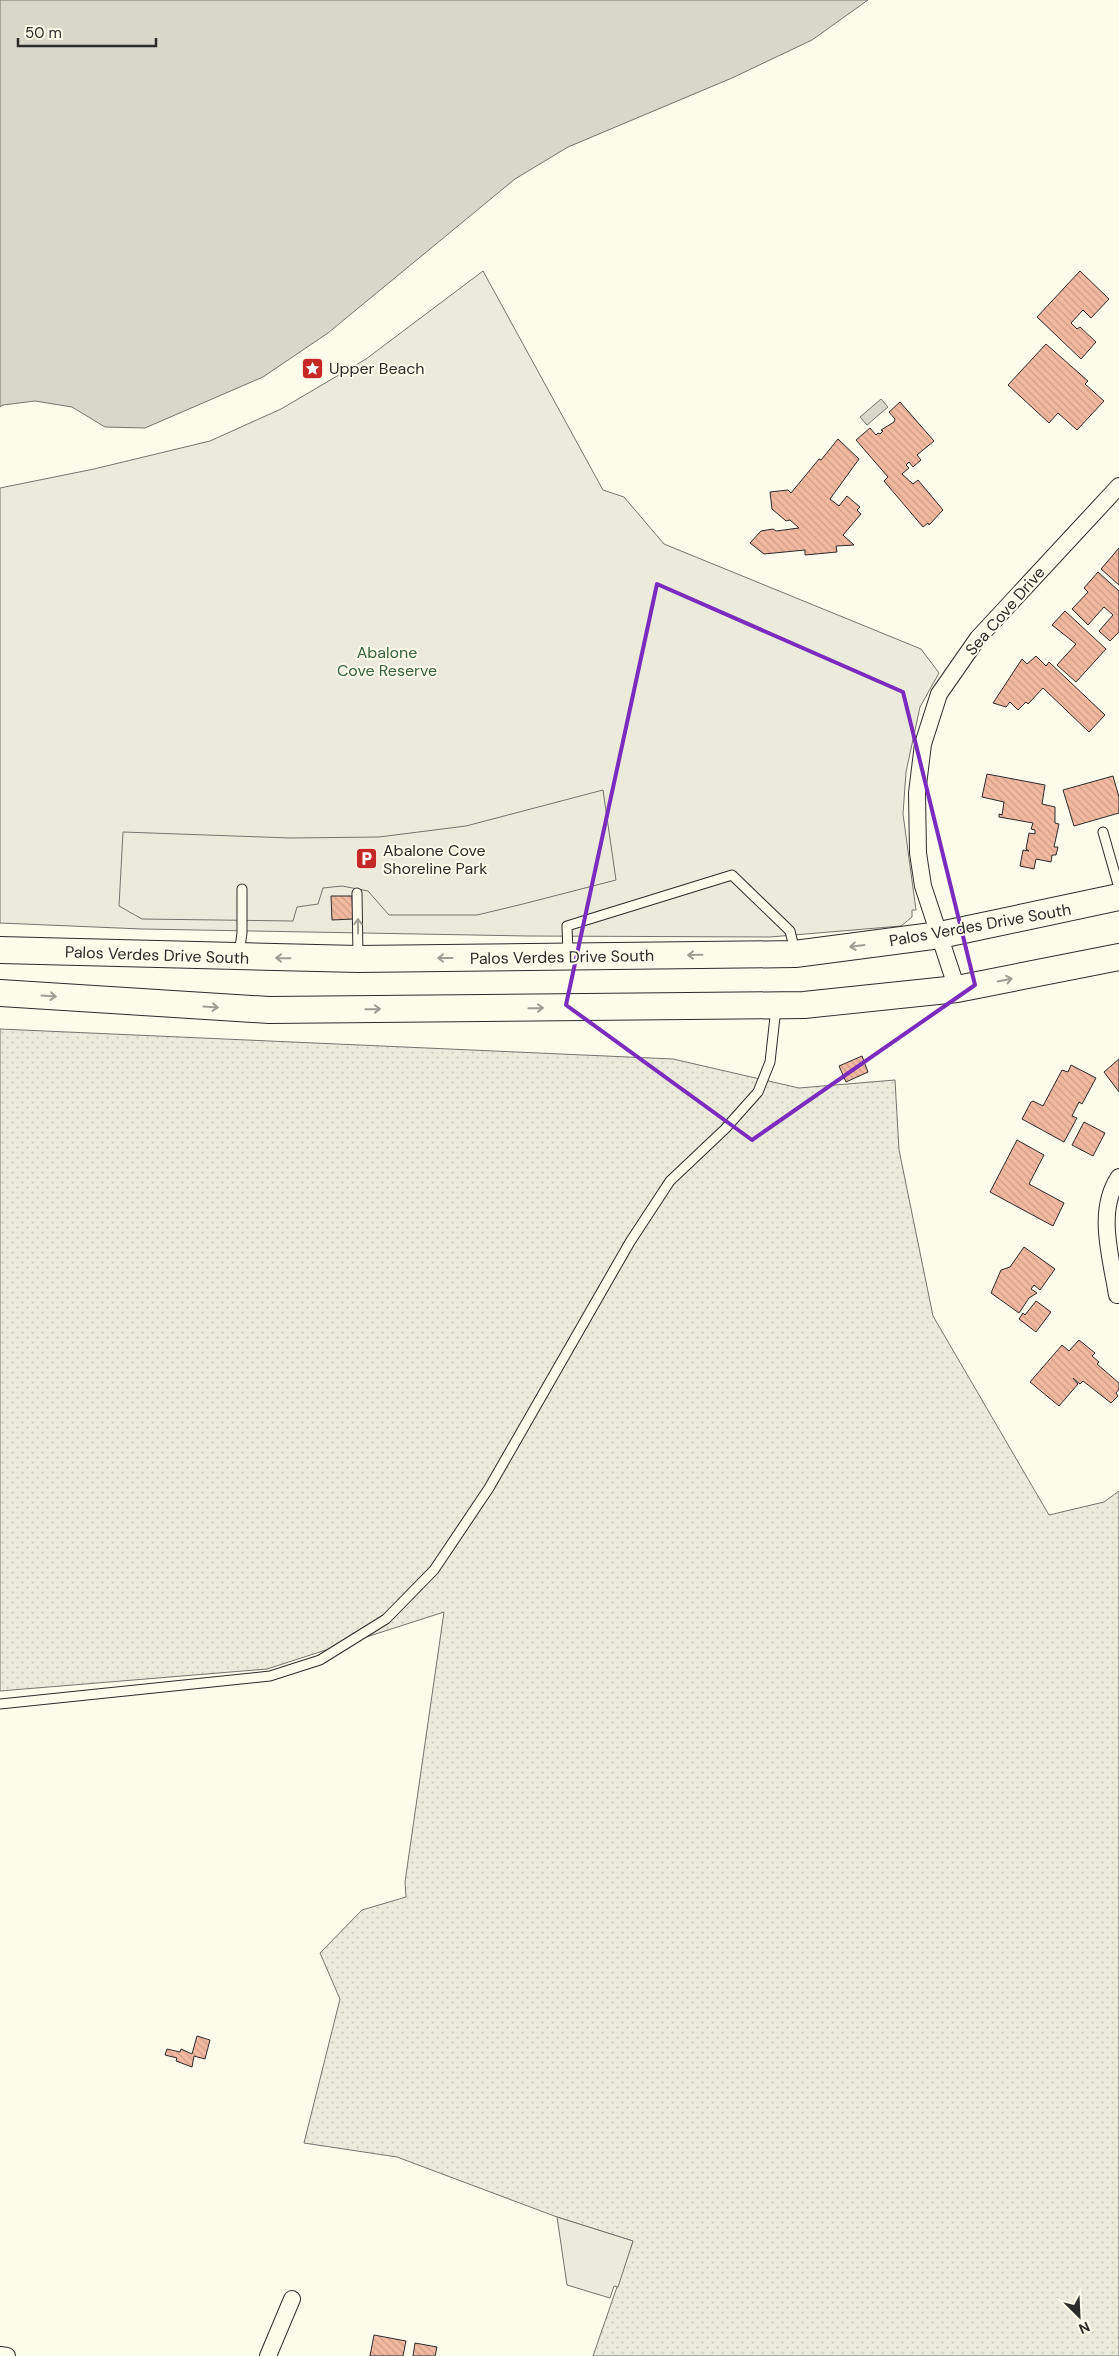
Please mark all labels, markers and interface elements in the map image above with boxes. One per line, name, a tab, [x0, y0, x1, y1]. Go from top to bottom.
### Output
scale bar	[18, 15, 155, 47]
text: 50 m	[25, 23, 62, 43]
place icon: Upper Beach	[301, 356, 325, 380]
place label: Upper Beach	[329, 358, 425, 379]
street label: Sea Cove Drive	[961, 562, 1049, 660]
park label: Abalone Cove Reserve	[337, 642, 437, 681]
place label: Abalone Cove Shoreline Park	[383, 840, 487, 879]
parking icon: Abalone Cove Shoreline Park	[355, 847, 379, 871]
street label: Palos Verdes Drive South	[887, 899, 1073, 951]
one-way arrow	[353, 918, 363, 934]
street label: Palos Verdes Drive South	[65, 941, 249, 969]
one-way arrow	[850, 941, 866, 951]
street label: Palos Verdes Drive South	[470, 945, 654, 969]
one-way arrow	[688, 951, 704, 960]
one-way arrow	[275, 953, 292, 963]
one-way arrow	[438, 953, 454, 963]
one-way arrow	[997, 975, 1013, 984]
one-way arrow	[40, 992, 56, 1001]
one-way arrow	[203, 1002, 219, 1011]
one-way arrow	[527, 1003, 543, 1012]
one-way arrow	[364, 1004, 381, 1014]
north arrow	[1054, 2291, 1104, 2341]
text: N	[1076, 2318, 1093, 2338]

